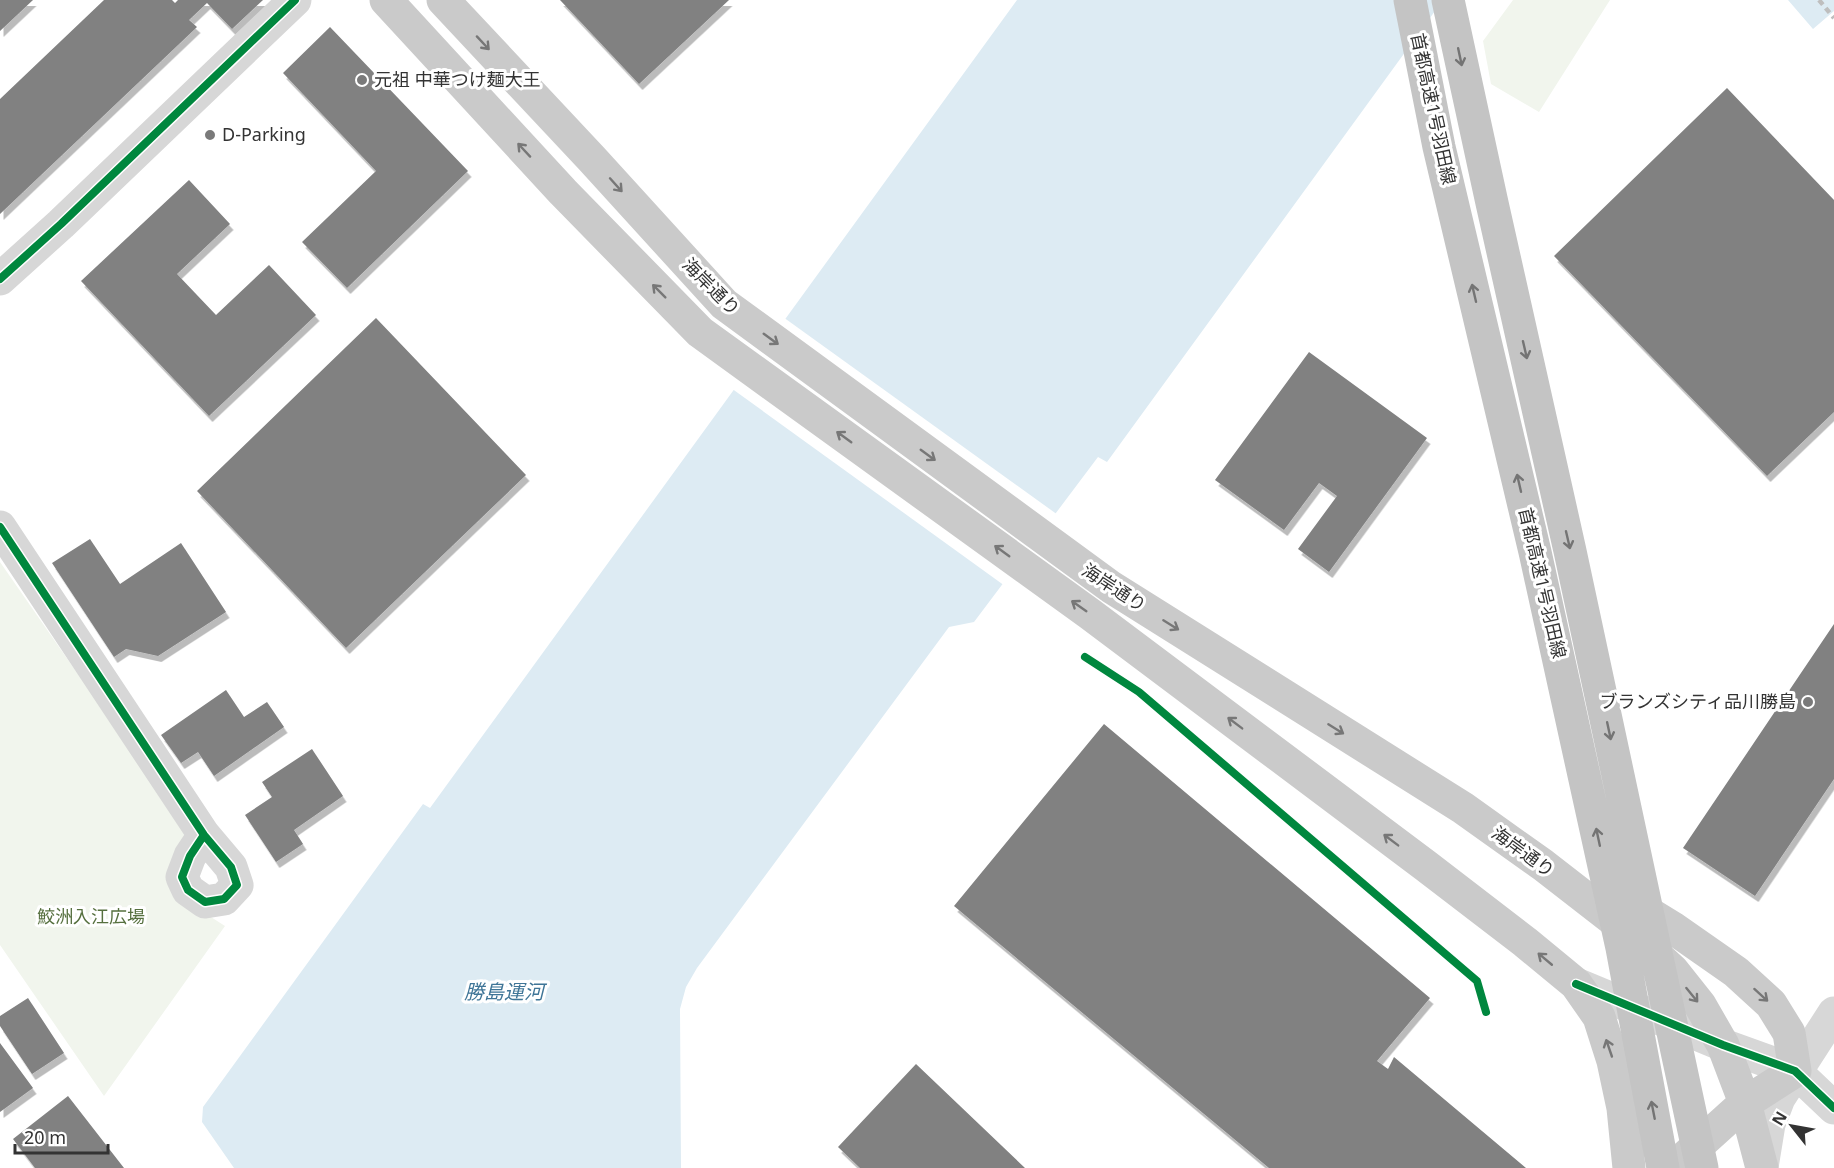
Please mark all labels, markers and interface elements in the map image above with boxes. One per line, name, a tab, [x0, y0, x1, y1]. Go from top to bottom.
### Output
street label: 首都高速1号羽田線	[1406, 31, 1462, 187]
one-way arrow	[476, 35, 490, 50]
one-way arrow	[1455, 47, 1467, 66]
place label: 元祖 中華つけ麺大王	[374, 67, 541, 91]
marker: 元祖 中華つけ麺大王	[355, 73, 369, 87]
place label: D-Parking	[222, 122, 306, 146]
marker: D-Parking	[203, 128, 217, 142]
one-way arrow	[517, 143, 531, 158]
one-way arrow	[609, 178, 623, 193]
street label: 海岸通り	[678, 252, 746, 320]
one-way arrow	[651, 284, 666, 298]
one-way arrow	[1467, 284, 1479, 303]
one-way arrow	[763, 333, 779, 345]
one-way arrow	[1519, 340, 1531, 359]
one-way arrow	[837, 430, 853, 443]
one-way arrow	[920, 448, 936, 461]
one-way arrow	[1512, 473, 1524, 492]
street label: 首都高速1号羽田線	[1514, 505, 1572, 661]
one-way arrow	[1562, 531, 1574, 550]
one-way arrow	[995, 545, 1011, 557]
street label: 海岸通り	[1078, 557, 1151, 617]
one-way arrow	[1071, 600, 1087, 612]
one-way arrow	[1162, 619, 1179, 631]
place label: ブランズシティ品川勝島	[1599, 689, 1796, 713]
marker: ブランズシティ品川勝島	[1801, 695, 1815, 709]
one-way arrow	[1227, 716, 1243, 729]
one-way arrow	[1603, 721, 1615, 740]
one-way arrow	[1327, 723, 1344, 735]
street label: 海岸通り	[1487, 820, 1560, 882]
one-way arrow	[1592, 828, 1603, 847]
one-way arrow	[1383, 833, 1399, 846]
park label: 鮫洲入江広場	[37, 904, 145, 928]
one-way arrow	[1538, 952, 1553, 966]
water label: 勝島運河	[464, 978, 548, 1005]
one-way arrow	[1686, 987, 1699, 1003]
one-way arrow	[1753, 988, 1768, 1002]
one-way arrow	[1603, 1039, 1614, 1058]
north arrow	[1762, 1096, 1822, 1156]
one-way arrow	[1647, 1101, 1658, 1121]
text: N	[1766, 1107, 1792, 1130]
scale bar	[15, 1117, 108, 1155]
text: 20 m	[24, 1125, 66, 1149]

